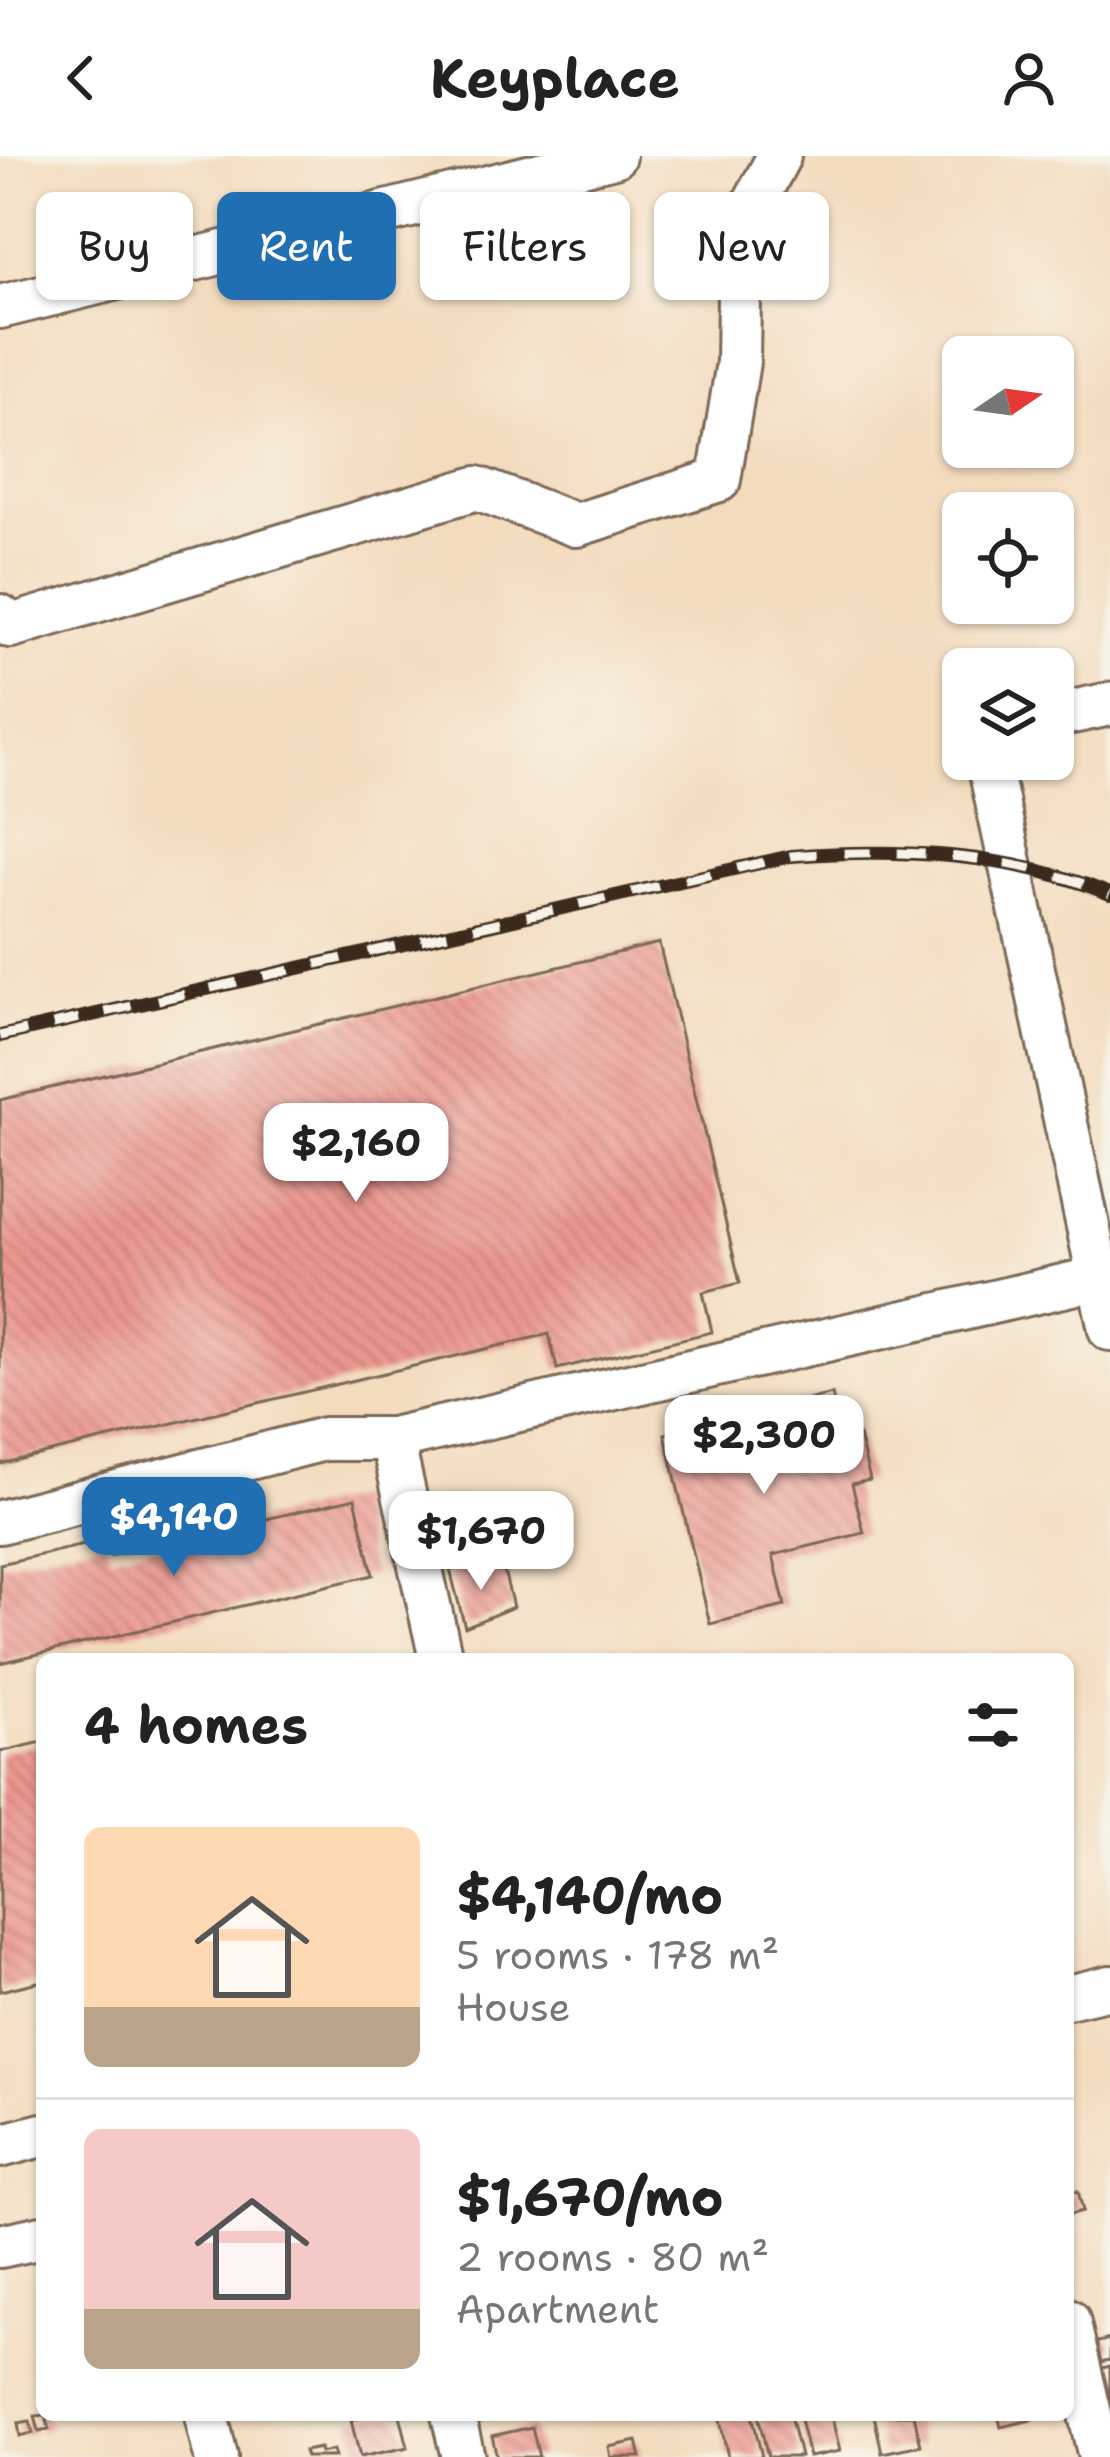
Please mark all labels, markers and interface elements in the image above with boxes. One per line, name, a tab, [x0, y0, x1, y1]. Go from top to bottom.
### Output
text: Keyplace	[430, 42, 680, 114]
icon: back	[48, 45, 114, 111]
icon: person	[996, 45, 1062, 111]
chip: Buy	[36, 192, 193, 300]
chip: Rent	[217, 192, 396, 300]
chip: Filters	[420, 192, 630, 300]
chip: New	[654, 192, 829, 300]
north arrow	[942, 336, 1074, 468]
map controls	[942, 336, 1074, 780]
button: locate	[942, 492, 1074, 624]
button: layers	[942, 648, 1074, 780]
pin: $2,160	[258, 1103, 454, 1205]
text: $2,160	[290, 1116, 422, 1168]
pin: $2,300	[666, 1395, 862, 1497]
text: $2,300	[692, 1408, 836, 1460]
pin: $4,140	[76, 1477, 272, 1579]
text: $4,140	[109, 1490, 239, 1542]
pin: $1,670	[383, 1491, 579, 1593]
text: $1,670	[416, 1504, 546, 1556]
text: 4 homes	[84, 1691, 308, 1759]
icon: filters	[960, 1692, 1026, 1758]
text: $4,140/mo	[456, 1861, 723, 1929]
icon: home	[180, 1875, 324, 2019]
text: 5 rooms · 178 m²	[456, 1929, 779, 1981]
text: House	[456, 1981, 571, 2033]
text: $1,670/mo	[456, 2163, 724, 2231]
icon: home	[180, 2177, 324, 2321]
text: 2 rooms · 80 m²	[456, 2231, 769, 2283]
text: Apartment	[456, 2283, 659, 2335]

